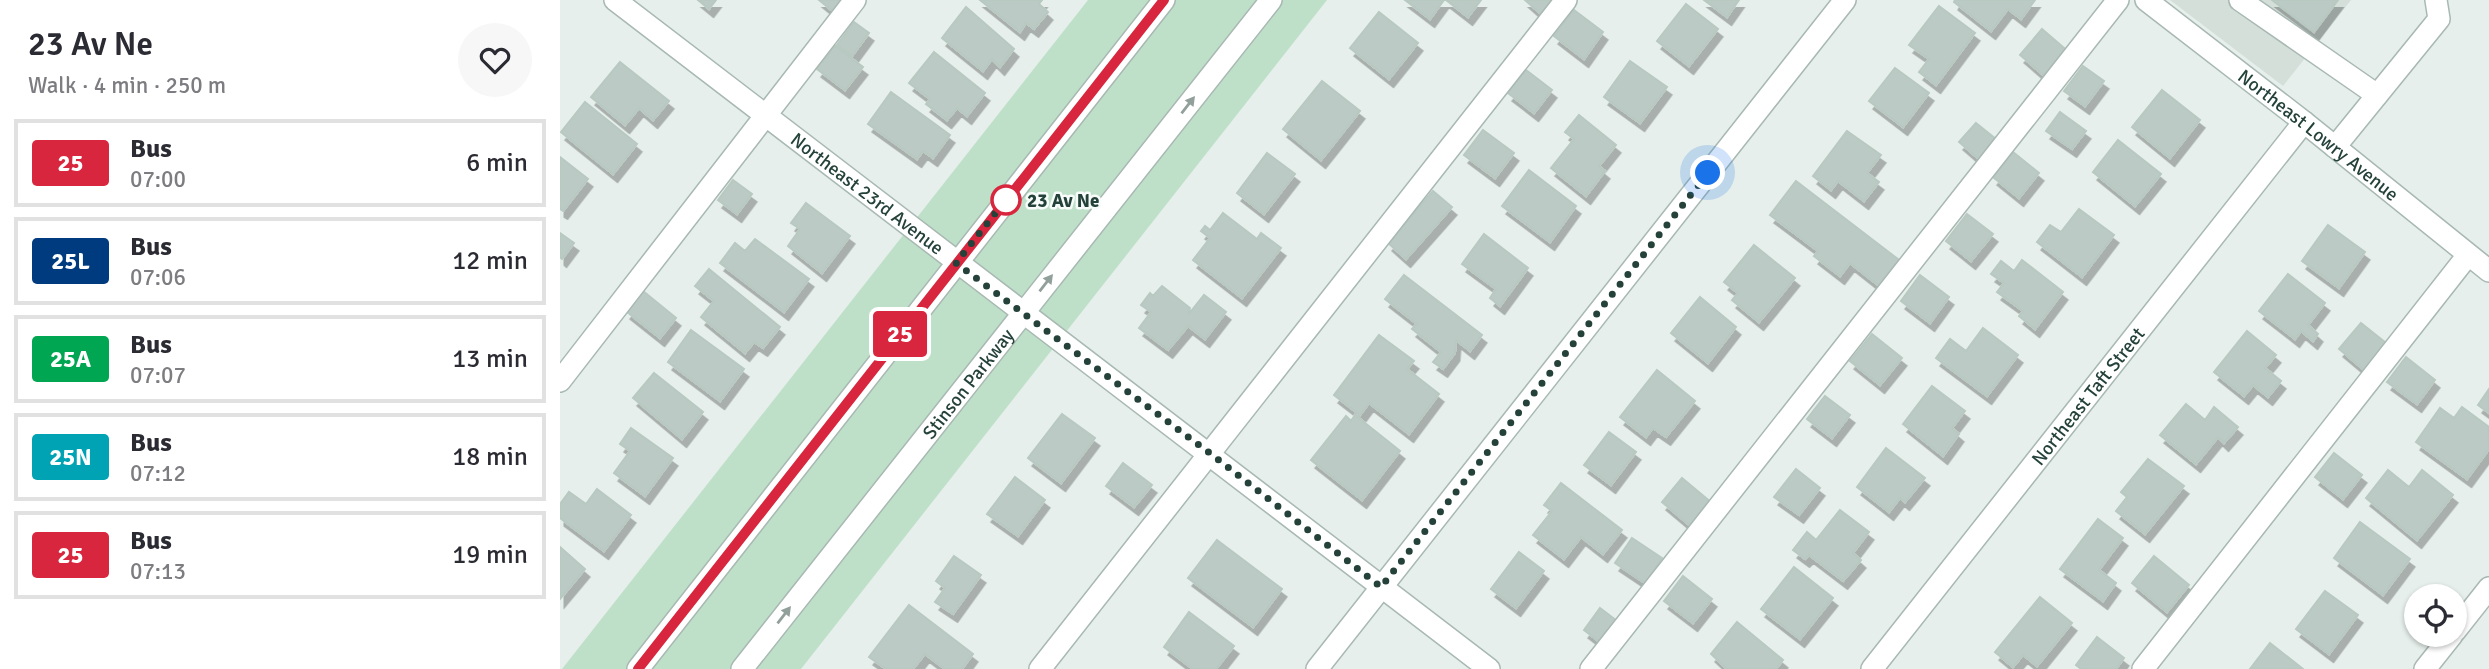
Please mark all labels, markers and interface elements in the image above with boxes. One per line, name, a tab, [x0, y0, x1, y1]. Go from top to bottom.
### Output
button: heart	[458, 23, 532, 97]
text: 23 Av Ne	[28, 24, 153, 65]
street label: Northeast Lowry Avenue	[2233, 64, 2403, 207]
text: Walk · 4 min · 250 m	[28, 71, 226, 100]
one-way arrow	[1180, 96, 1195, 114]
street label: Northeast 23rd Avenue	[786, 128, 948, 260]
text: Bus	[130, 133, 172, 165]
text: 6 min	[466, 147, 528, 179]
text: 25	[58, 148, 83, 178]
your location	[1690, 155, 1725, 190]
text: 07:00	[130, 165, 186, 194]
marker: 23 Av Ne	[991, 185, 1021, 215]
place label: 23 Av Ne	[1027, 189, 1099, 213]
text: Bus	[130, 231, 172, 263]
text: 12 min	[452, 245, 528, 277]
text: 25L	[51, 246, 90, 276]
text: 07:06	[130, 263, 186, 292]
one-way arrow	[1039, 274, 1053, 292]
line badge: 25	[868, 311, 932, 357]
text: 25	[887, 319, 913, 349]
street label: Northeast Taft Street	[2027, 322, 2151, 470]
street label: Stinson Parkway	[918, 324, 1020, 444]
text: Bus	[130, 329, 172, 361]
text: 13 min	[452, 343, 528, 375]
text: 25A	[50, 344, 91, 374]
text: 07:07	[130, 361, 186, 390]
text: Bus	[130, 427, 172, 459]
text: 18 min	[452, 441, 528, 473]
text: 25N	[49, 442, 92, 472]
text: 07:12	[130, 459, 186, 488]
text: Bus	[130, 525, 172, 557]
text: 19 min	[452, 539, 528, 571]
text: 25	[58, 540, 83, 570]
text: 07:13	[130, 557, 186, 586]
map controls	[2404, 584, 2467, 647]
button: locate	[2404, 584, 2467, 647]
one-way arrow	[776, 607, 791, 624]

